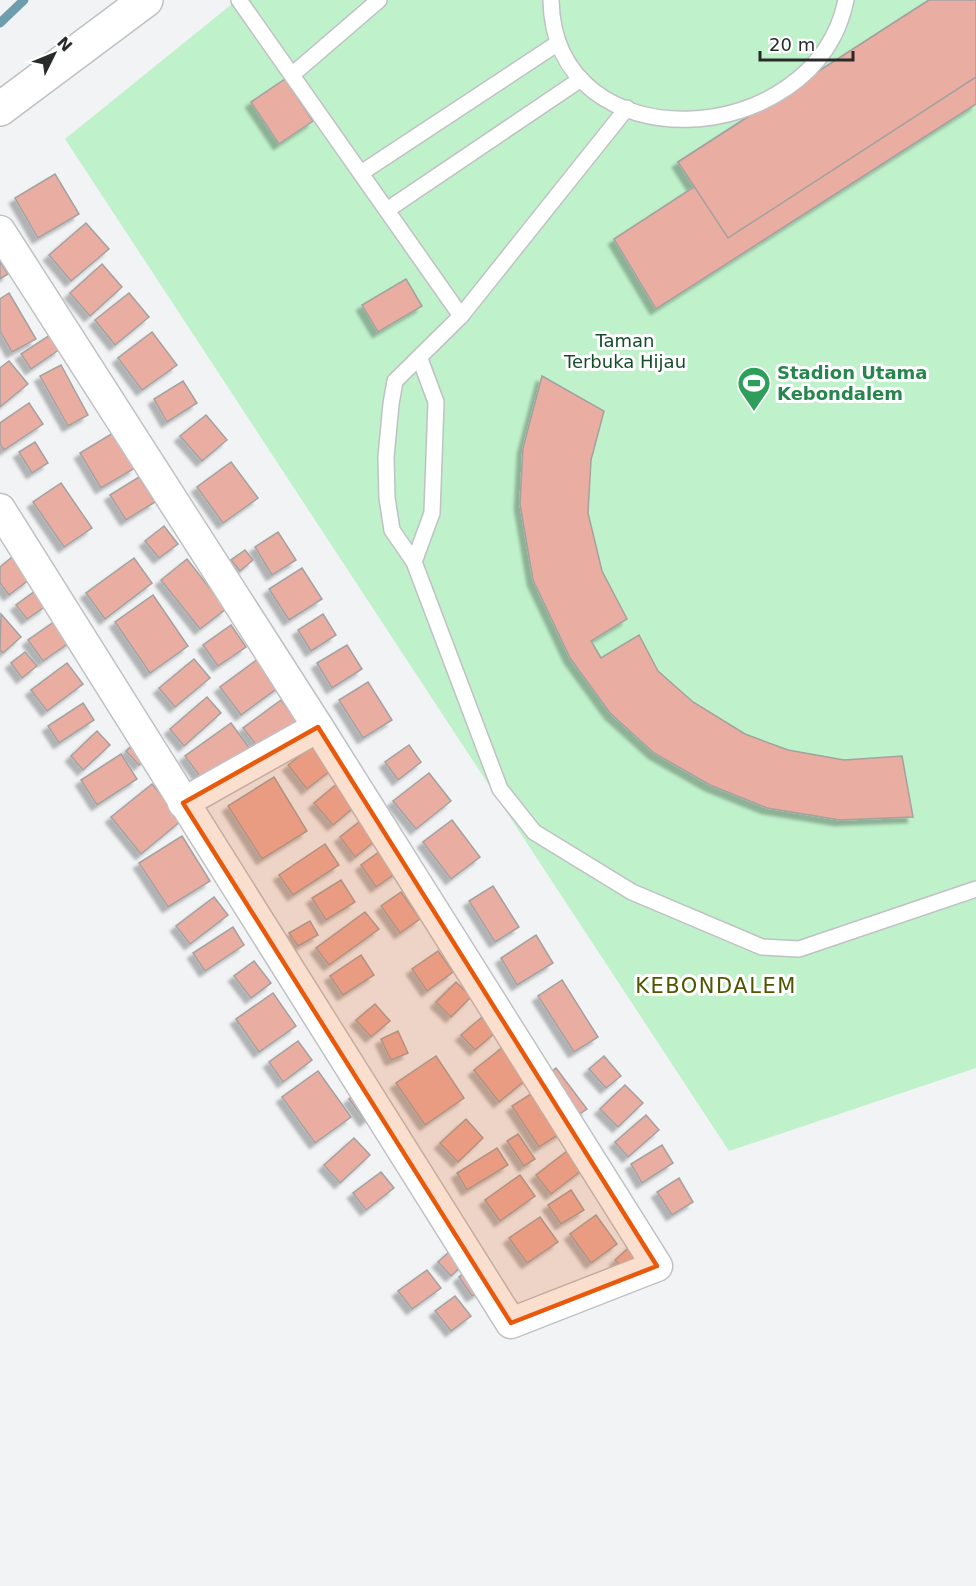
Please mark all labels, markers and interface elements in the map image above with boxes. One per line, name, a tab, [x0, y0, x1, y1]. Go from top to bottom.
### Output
north arrow	[24, 24, 84, 84]
scale bar	[760, 24, 853, 62]
text: N	[53, 33, 76, 55]
text: 20 m	[769, 34, 815, 55]
park label: Taman Terbuka Hijau	[563, 330, 686, 372]
place label: Stadion Utama Kebondalem	[777, 362, 928, 404]
sports icon: Stadion Utama Kebondalem	[736, 365, 772, 412]
district label: KEBONDALEM	[635, 974, 797, 998]

